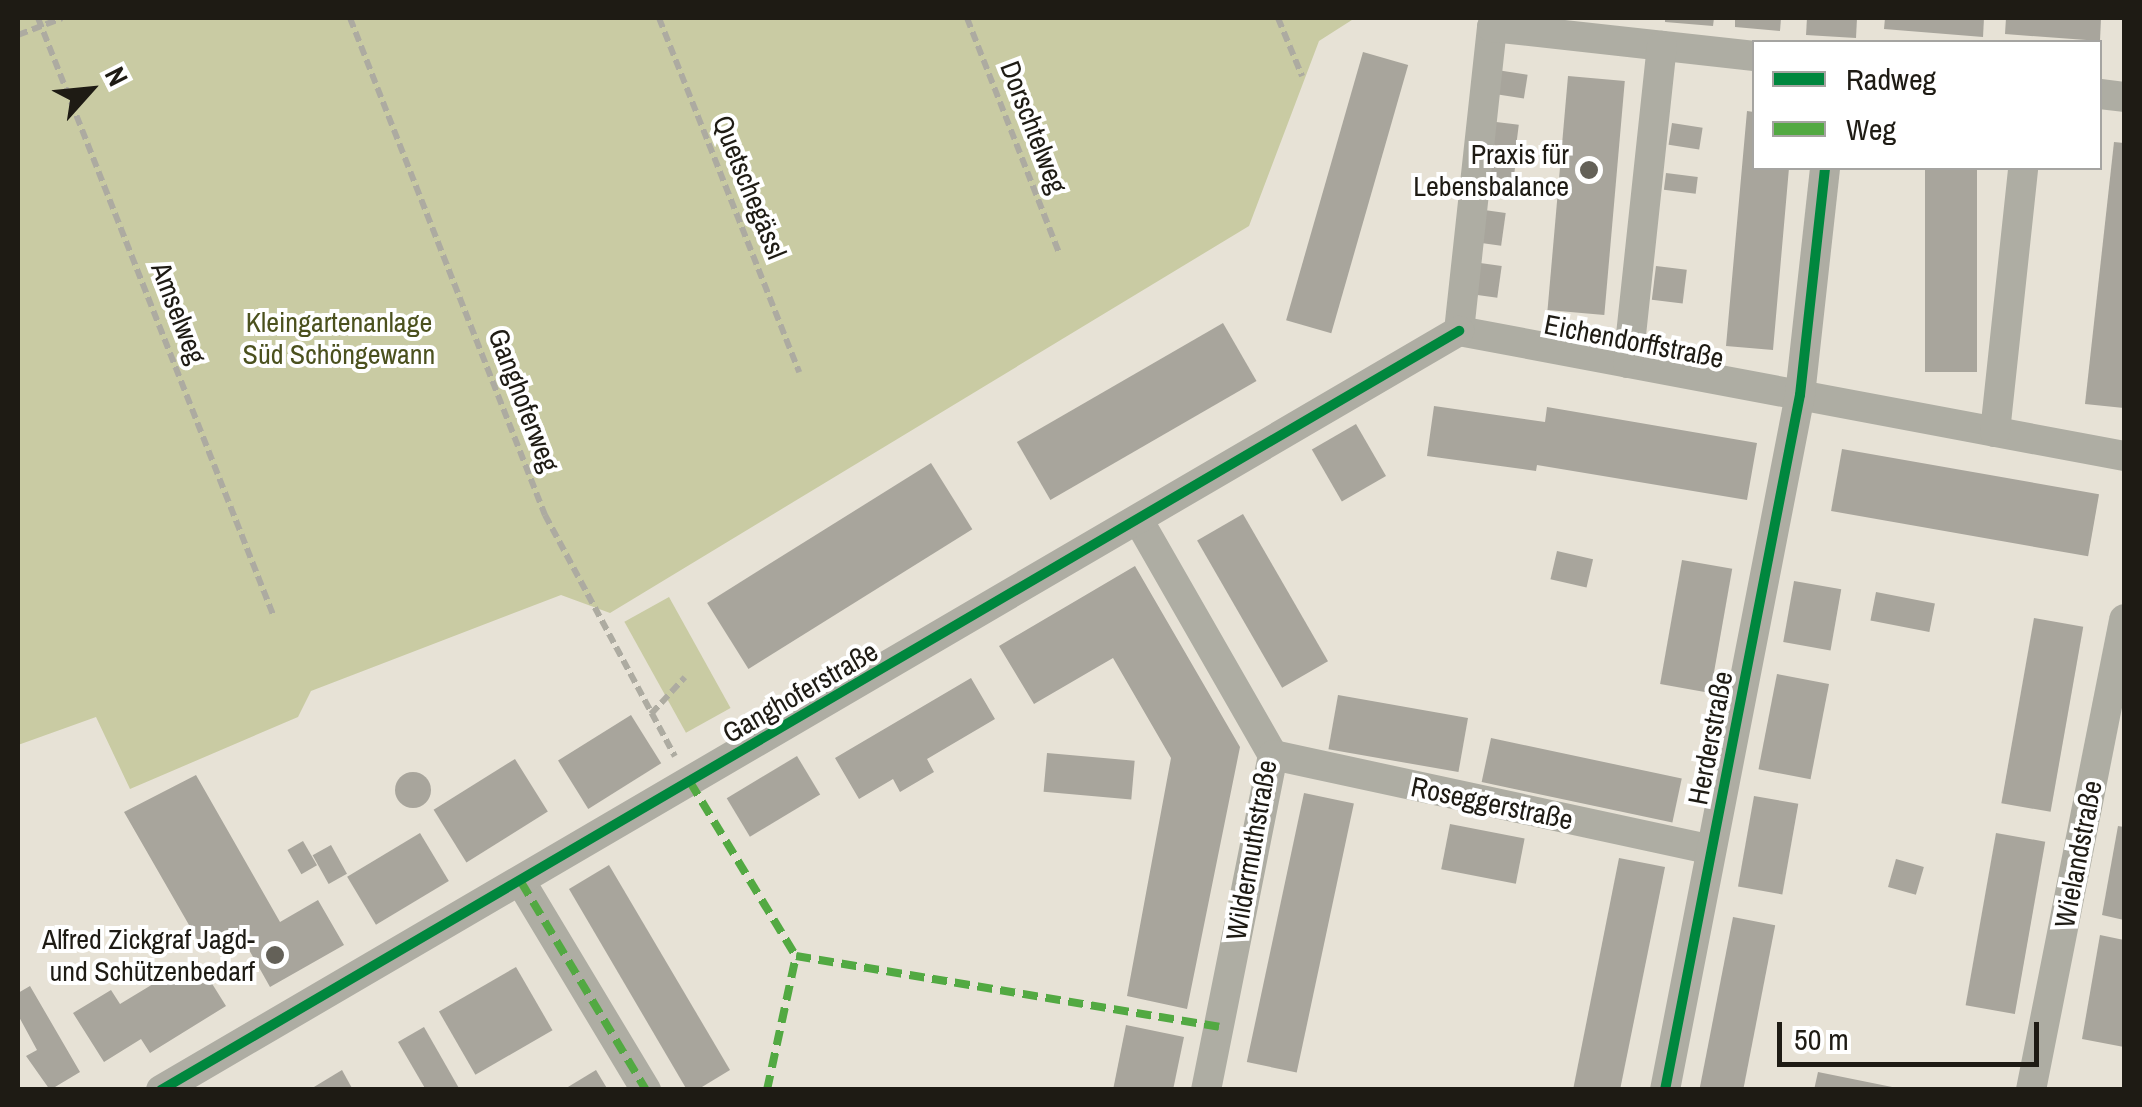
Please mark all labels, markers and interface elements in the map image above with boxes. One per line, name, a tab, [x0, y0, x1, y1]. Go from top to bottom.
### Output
north arrow	[40, 40, 140, 140]
legend	[1752, 40, 2102, 170]
street label: Dorschtelweg	[993, 56, 1075, 198]
text: Radweg	[1846, 59, 1936, 99]
text: N	[96, 60, 137, 92]
text: Weg	[1846, 109, 1896, 149]
street label: Quetschegässl	[706, 110, 794, 264]
place label: Praxis für Lebensbalance	[1413, 137, 1569, 203]
marker: Praxis für Lebensbalance	[1578, 159, 1600, 181]
street label: Amselweg	[144, 258, 214, 368]
park label: Kleingartenanlage Süd Schöngewann	[243, 305, 435, 371]
street label: Eichendorffstraße	[1541, 307, 1727, 375]
street label: Ganghoferweg	[481, 324, 567, 476]
street label: Ganghoferstraße	[716, 634, 884, 750]
street label: Herderstraße	[1681, 668, 1739, 808]
street label: Wildermuthstraße	[1219, 757, 1283, 943]
street label: Roseggerstraße	[1408, 769, 1576, 837]
street label: Wielandstraße	[2047, 778, 2109, 930]
place label: Alfred Zickgraf Jagd- und Schützenbedarf	[42, 922, 255, 988]
marker: Alfred Zickgraf Jagd- und Schützenbedarf	[264, 944, 286, 966]
scale bar	[1782, 1002, 2044, 1064]
text: 50 m	[1794, 1019, 1849, 1059]

